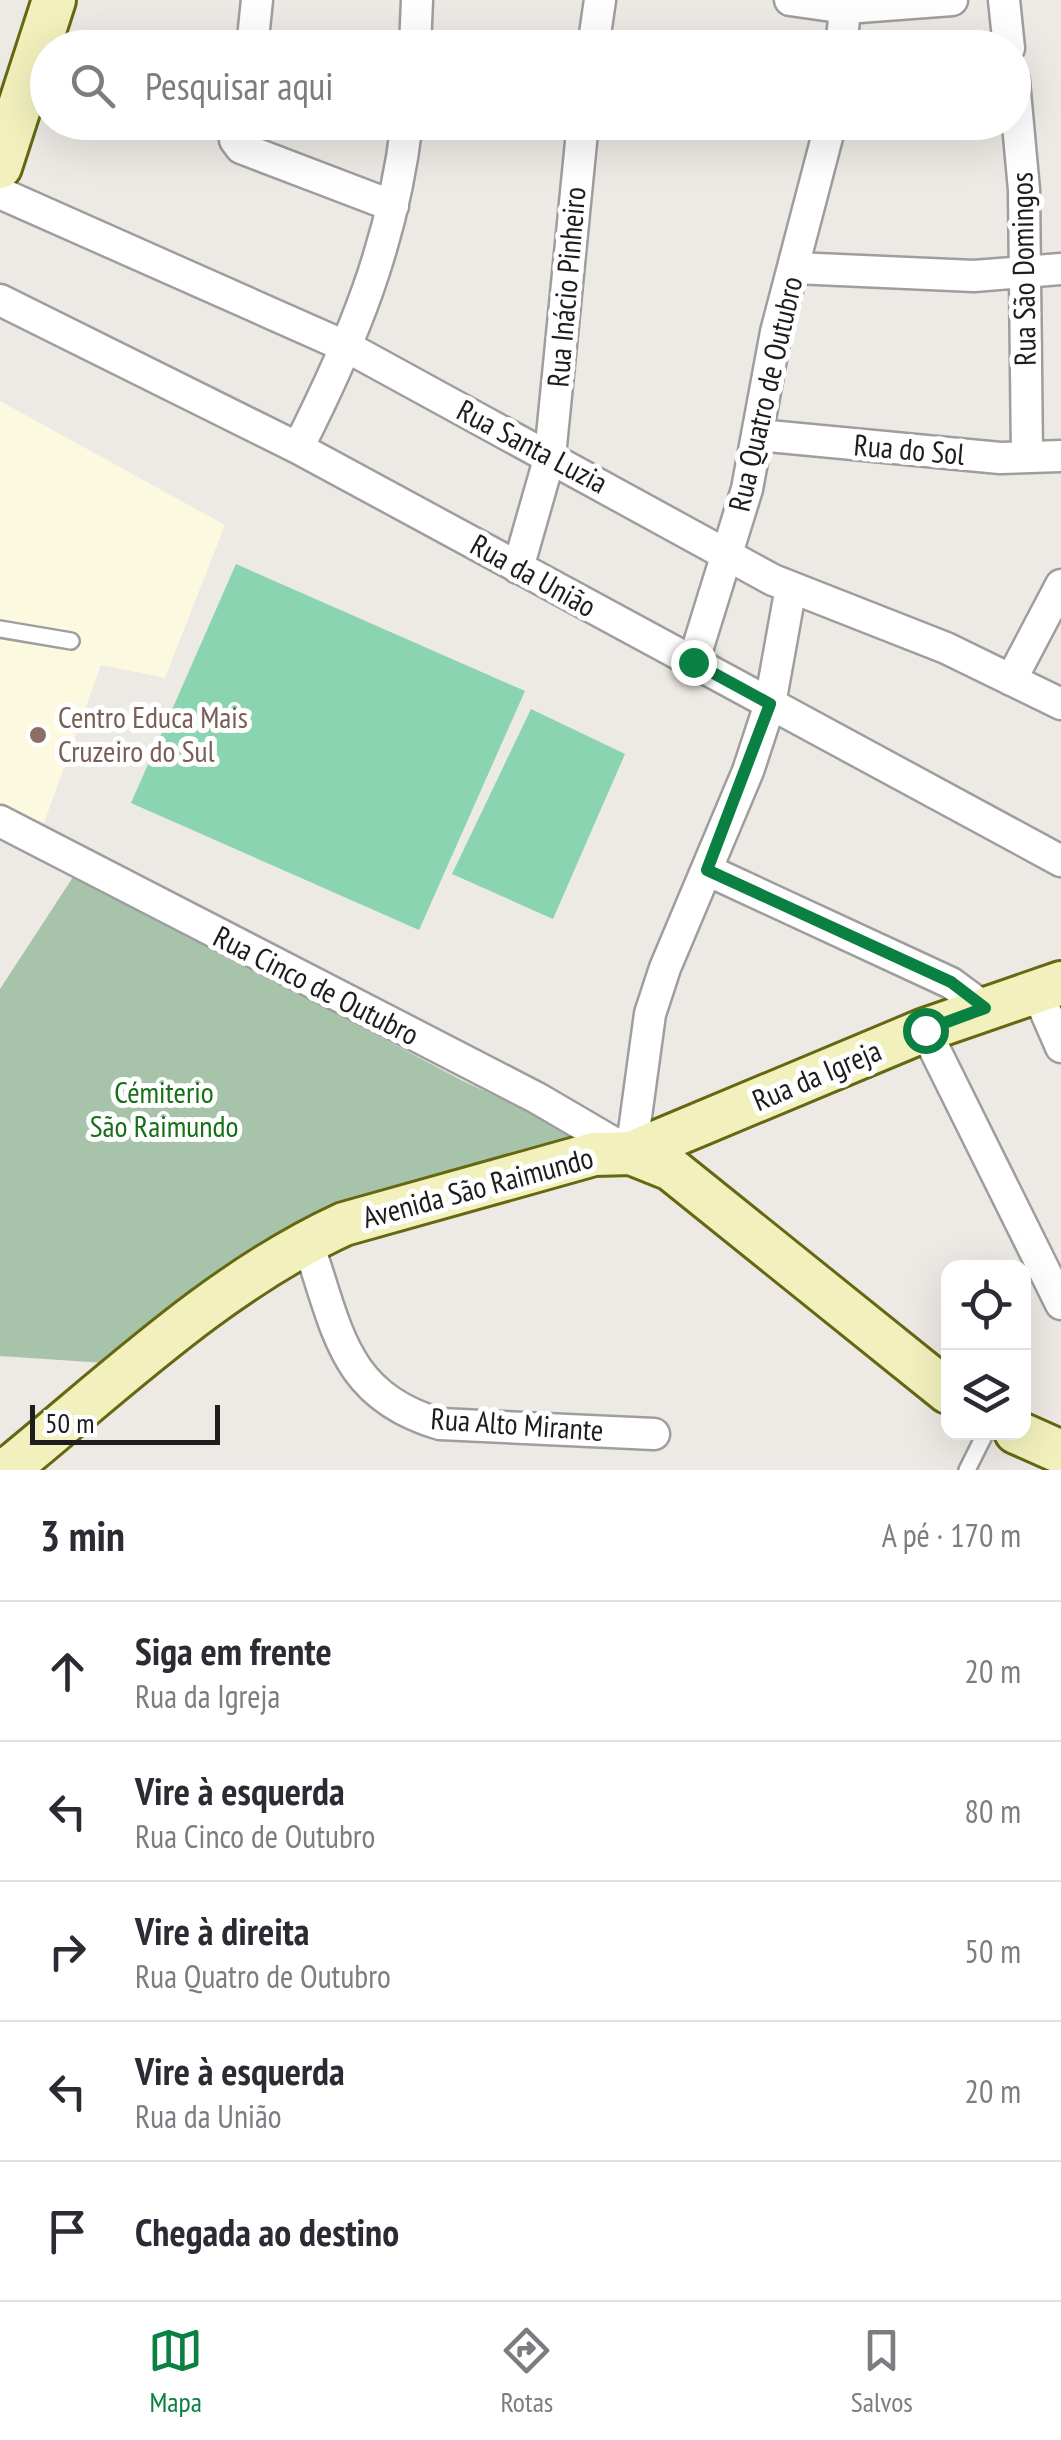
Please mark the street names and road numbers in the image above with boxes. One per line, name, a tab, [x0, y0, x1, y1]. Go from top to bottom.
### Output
street label: Rua São Domingos	[1001, 172, 1044, 366]
street label: Rua Inácio Pinheiro	[537, 185, 594, 389]
street label: Rua Quatro de Outubro	[719, 272, 811, 515]
street label: Rua Santa Luzia	[451, 390, 615, 502]
street label: Rua do Sol	[852, 424, 966, 473]
street label: Rua da União	[464, 524, 603, 625]
street label: Rua Cinco de Outubro	[207, 916, 426, 1053]
street label: Rua da Igreja	[746, 1030, 887, 1119]
street label: Avenida São Raimundo	[358, 1137, 597, 1236]
street label: Rua Alto Mirante	[430, 1398, 605, 1449]

